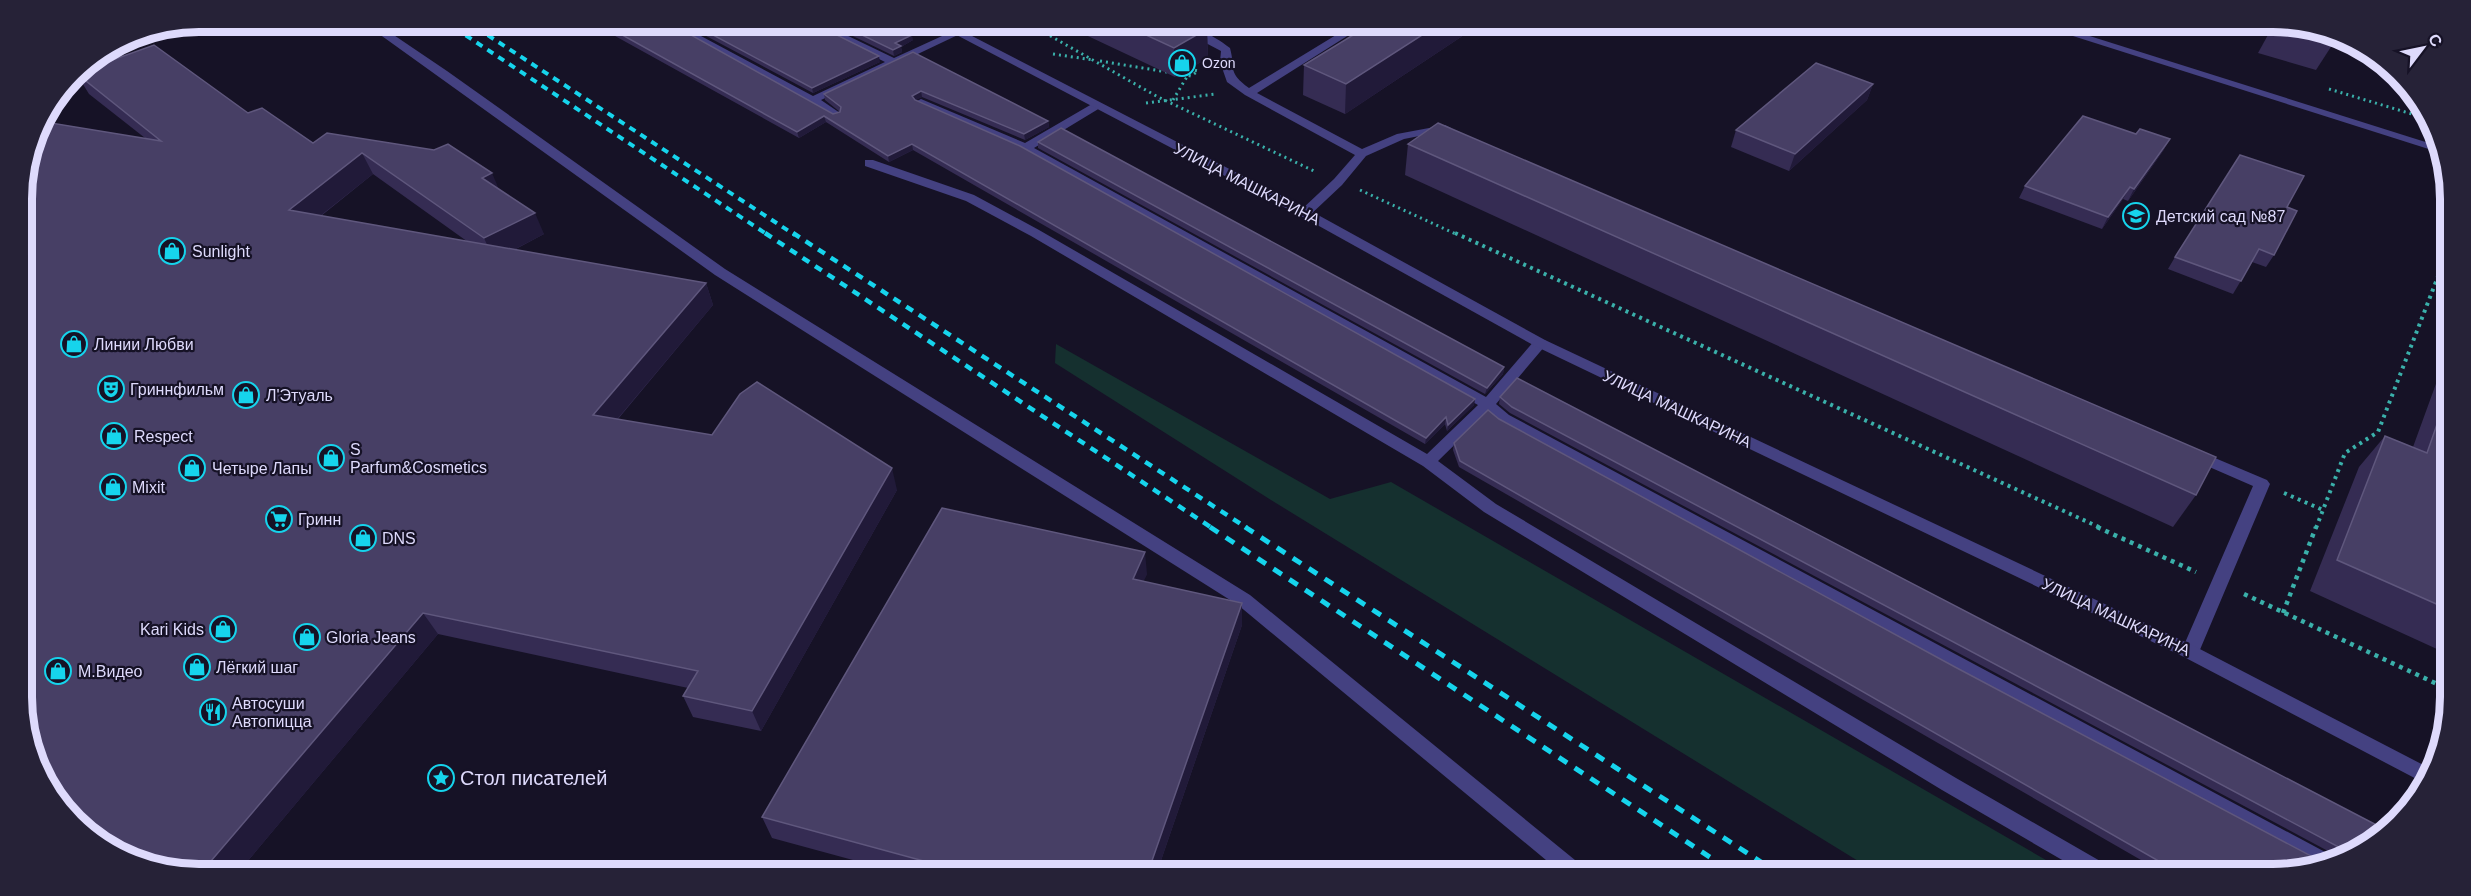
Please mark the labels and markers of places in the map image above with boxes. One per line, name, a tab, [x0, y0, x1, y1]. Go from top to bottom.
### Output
shop icon: Ozon	[1167, 48, 1197, 78]
place label: Ozon	[1202, 55, 1235, 71]
school or university icon: Детский сад №87	[2121, 201, 2151, 231]
place label: Детский сад №87	[2156, 208, 2285, 225]
shop icon: Sunlight	[157, 236, 187, 266]
place label: Sunlight	[192, 243, 250, 260]
shop icon: Линии Любви	[59, 329, 89, 359]
place label: Линии Любви	[94, 336, 194, 353]
theatre icon: Гриннфильм	[96, 374, 126, 404]
shop icon: Л'Этуаль	[231, 380, 261, 410]
place label: Гриннфильм	[130, 381, 224, 398]
place label: Л'Этуаль	[266, 387, 333, 404]
shop icon: Respect	[99, 421, 129, 451]
place label: Respect	[134, 428, 193, 445]
place label: S Parfum&Cosmetics	[350, 441, 487, 476]
shop icon: S Parfum&Cosmetics	[316, 443, 346, 473]
shop icon: Четыре Лапы	[177, 453, 207, 483]
place label: Четыре Лапы	[212, 460, 312, 477]
shop icon: Mixit	[98, 472, 128, 502]
place label: Mixit	[132, 479, 165, 496]
supermarket icon: Гринн	[264, 504, 294, 534]
place label: Гринн	[298, 511, 341, 528]
shop icon: DNS	[348, 523, 378, 553]
place label: DNS	[382, 530, 416, 547]
shop icon: Kari Kids	[208, 614, 238, 644]
place label: Kari Kids	[140, 621, 204, 638]
shop icon: Gloria Jeans	[292, 622, 322, 652]
place label: Gloria Jeans	[326, 629, 416, 646]
shop icon: Лёгкий шаг	[182, 652, 212, 682]
shop icon: М.Видео	[43, 656, 73, 686]
place label: Лёгкий шаг	[216, 659, 298, 676]
place label: М.Видео	[78, 663, 143, 680]
place label: Автосуши Автопицца	[232, 695, 312, 730]
restaurant icon: Автосуши Автопицца	[198, 697, 228, 727]
place icon: Стол писателей	[426, 763, 456, 793]
place label: Стол писателей	[460, 767, 607, 789]

